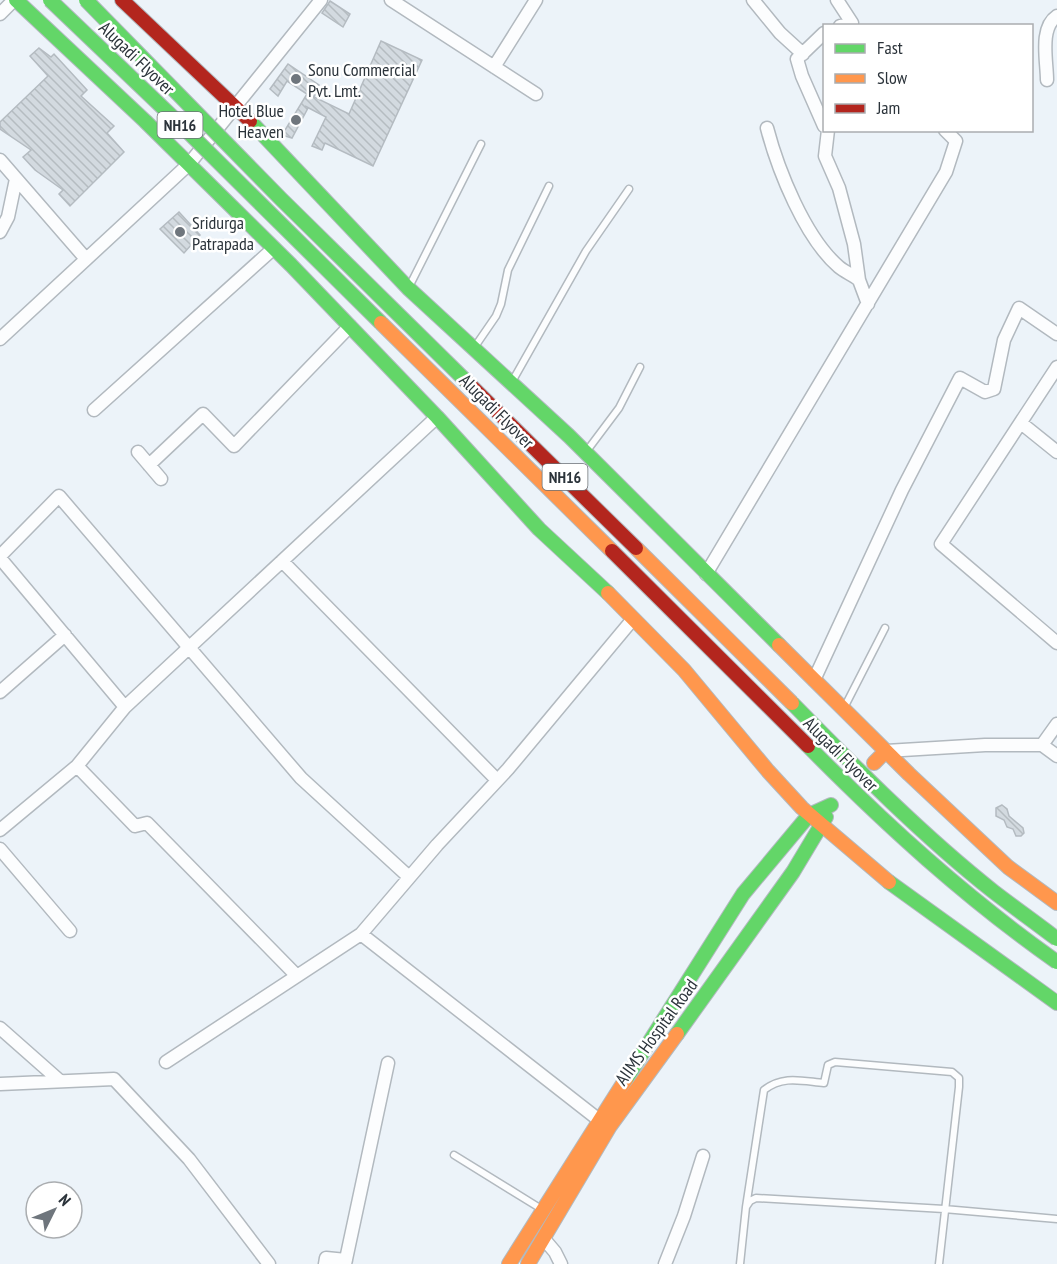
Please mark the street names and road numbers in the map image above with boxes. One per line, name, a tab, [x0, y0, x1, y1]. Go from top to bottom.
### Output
street label: Alugadi Flyover	[94, 16, 180, 100]
road number: NH16	[158, 112, 202, 138]
street label: Alugadi Flyover	[455, 369, 539, 453]
road number: NH16	[542, 464, 588, 490]
street label: Alugadi Flyover	[799, 712, 883, 796]
street label: AIIMS Hospital Road	[610, 974, 702, 1090]

